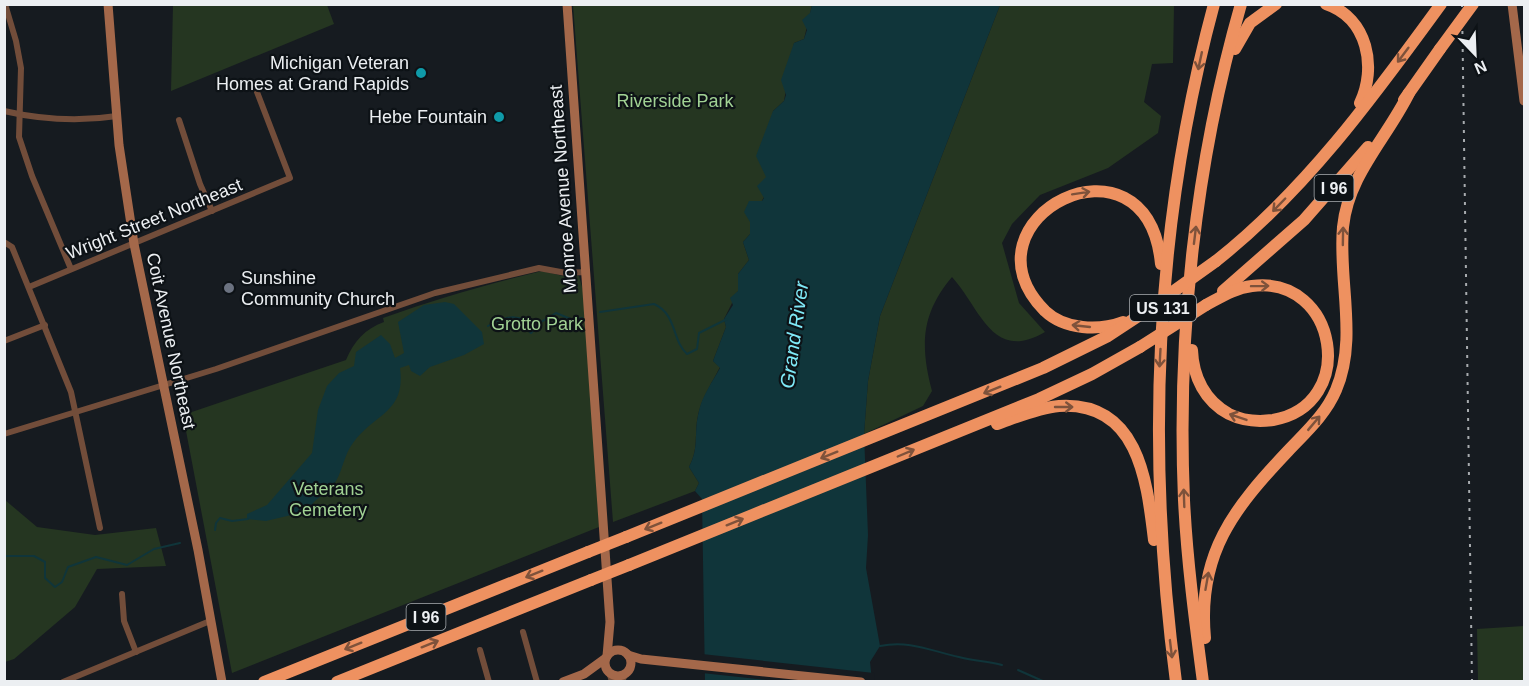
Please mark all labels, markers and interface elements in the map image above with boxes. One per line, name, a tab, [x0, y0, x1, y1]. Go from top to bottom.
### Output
north arrow	[1445, 24, 1505, 84]
one-way arrow	[1397, 46, 1410, 62]
one-way arrow	[1194, 52, 1206, 71]
place label: Michigan Veteran Homes at Grand Rapids	[216, 53, 409, 94]
text: N	[1472, 57, 1489, 77]
marker: Michigan Veteran Homes at Grand Rapids	[414, 66, 428, 80]
street label: Monroe Avenue Northeast	[546, 84, 580, 294]
park label: Riverside Park	[616, 91, 735, 111]
place label: Hebe Fountain	[369, 107, 487, 127]
marker: Hebe Fountain	[492, 110, 506, 124]
street label: Wright Street Northeast	[63, 175, 245, 263]
road number: I 96	[1314, 175, 1354, 201]
one-way arrow	[1071, 187, 1090, 198]
one-way arrow	[1272, 197, 1286, 212]
one-way arrow	[1190, 225, 1201, 245]
one-way arrow	[1337, 227, 1349, 246]
street label: Coit Avenue Northeast	[143, 251, 199, 431]
place label: Sunshine Community Church	[241, 268, 395, 309]
water label: Grand River	[776, 279, 813, 390]
one-way arrow	[1250, 280, 1270, 292]
marker: Sunshine Community Church	[222, 281, 236, 295]
road number: US 131	[1130, 295, 1196, 321]
park label: Grotto Park	[491, 314, 584, 334]
one-way arrow	[1072, 320, 1092, 331]
one-way arrow	[1154, 348, 1165, 368]
one-way arrow	[983, 385, 1002, 396]
one-way arrow	[1053, 401, 1073, 413]
one-way arrow	[1229, 410, 1248, 421]
one-way arrow	[1307, 416, 1321, 431]
one-way arrow	[897, 446, 915, 458]
one-way arrow	[821, 450, 839, 461]
park label: Veterans Cemetery	[289, 479, 367, 520]
one-way arrow	[1179, 489, 1190, 509]
one-way arrow	[725, 516, 744, 527]
one-way arrow	[644, 521, 663, 532]
one-way arrow	[525, 569, 544, 580]
one-way arrow	[1202, 572, 1213, 592]
road number: I 96	[406, 604, 446, 630]
one-way arrow	[420, 638, 439, 649]
one-way arrow	[1166, 638, 1177, 658]
one-way arrow	[344, 641, 362, 652]

